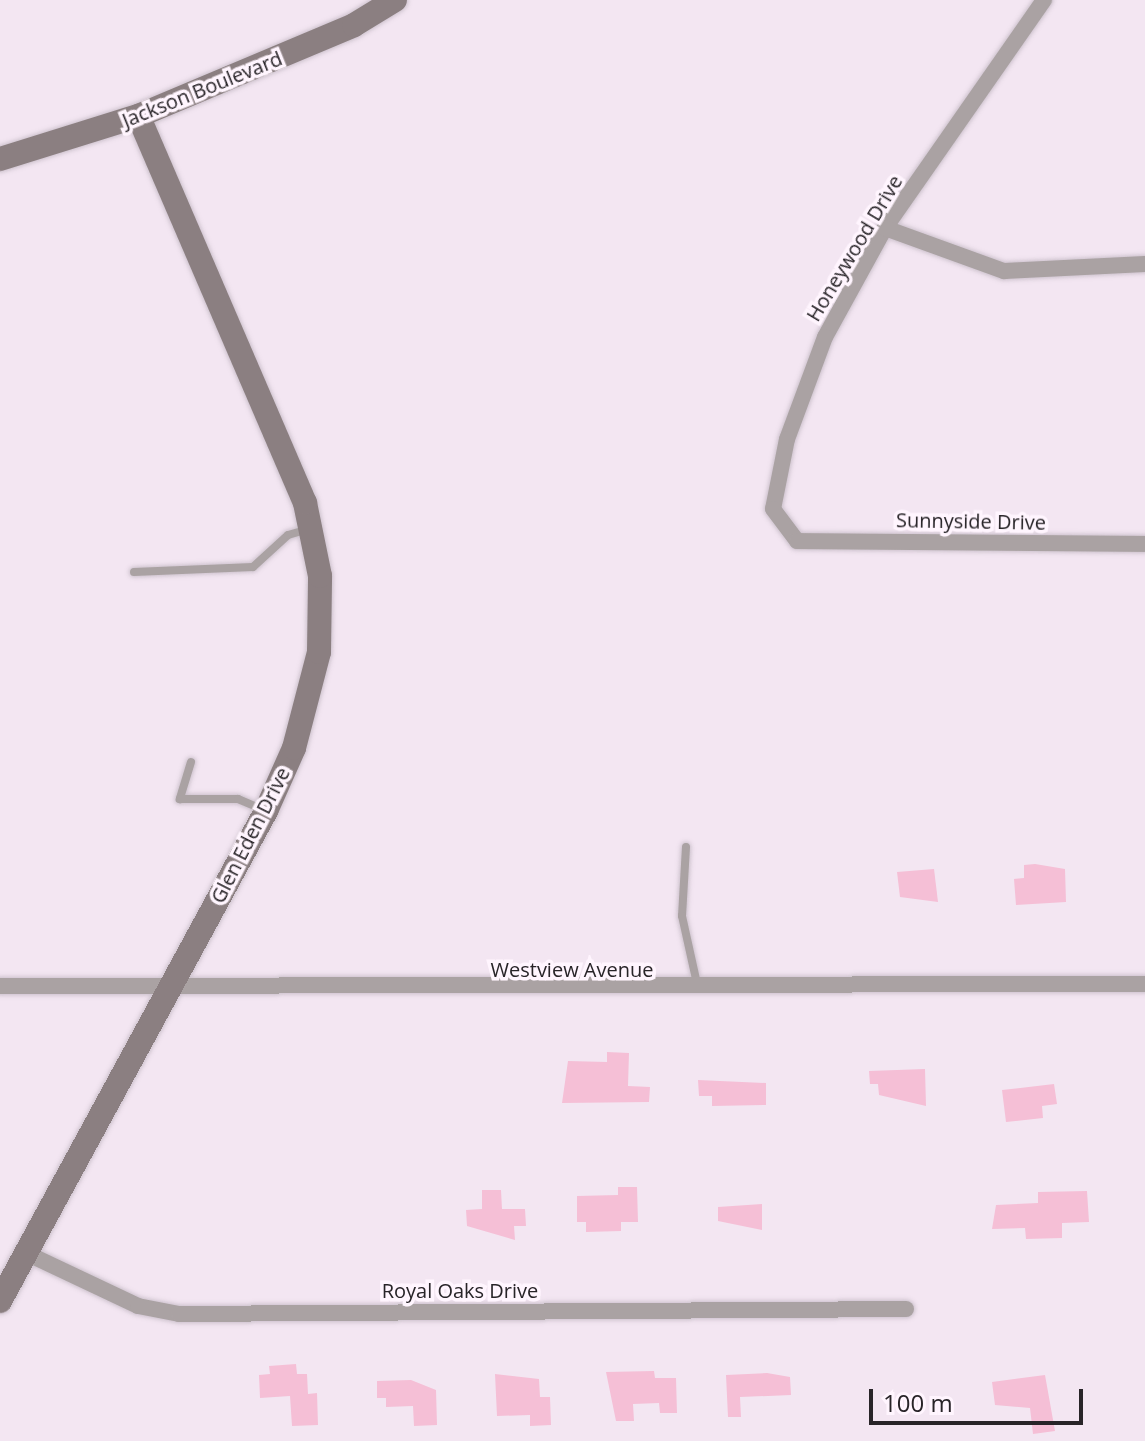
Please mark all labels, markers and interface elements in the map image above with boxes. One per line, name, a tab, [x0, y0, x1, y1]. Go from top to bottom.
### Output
street label: Jackson Boulevard	[118, 46, 286, 132]
street label: Honeywood Drive	[801, 171, 907, 325]
street label: Sunnyside Drive	[896, 508, 1046, 534]
street label: Glen Eden Drive	[205, 763, 295, 907]
street label: Westview Avenue	[491, 957, 653, 981]
street label: Royal Oaks Drive	[382, 1278, 538, 1302]
scale bar	[873, 1373, 1087, 1423]
text: 100 m	[883, 1386, 953, 1419]

